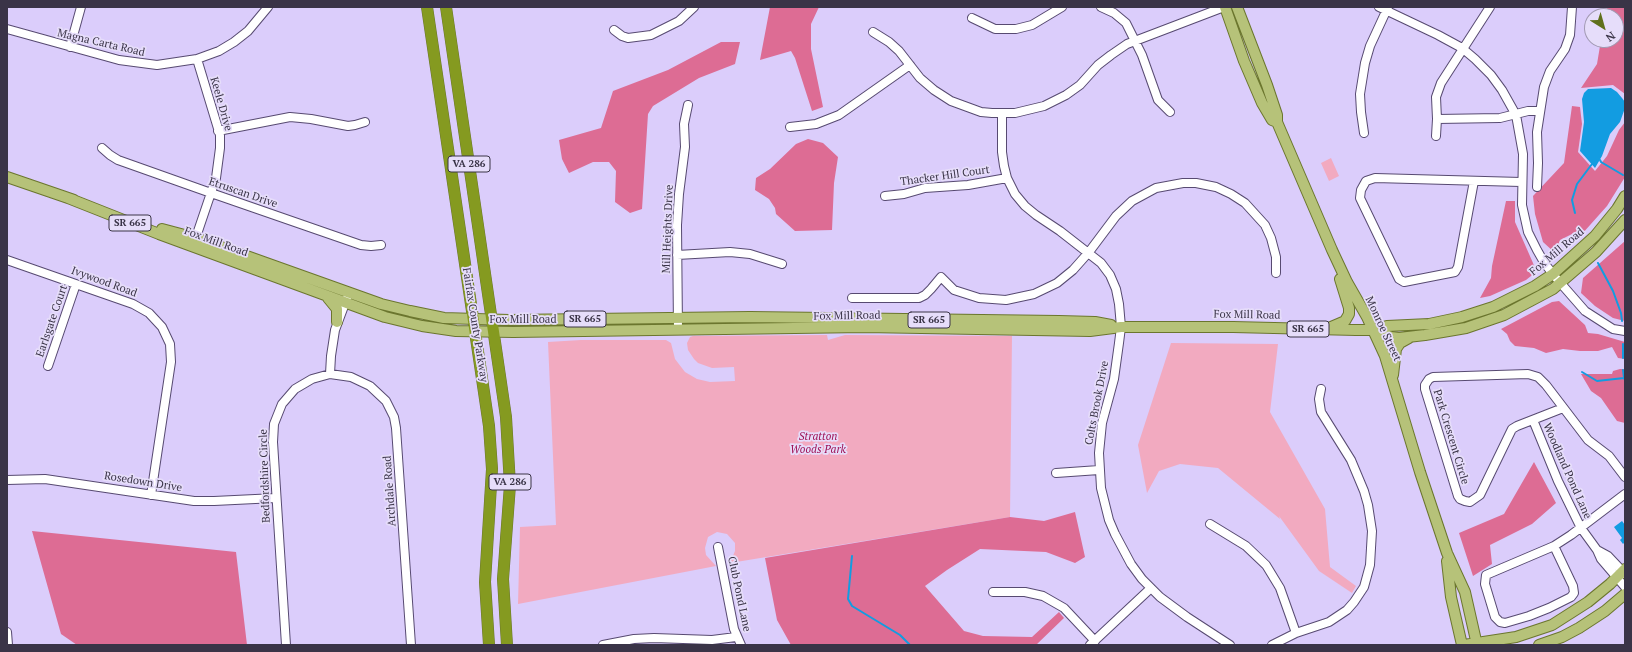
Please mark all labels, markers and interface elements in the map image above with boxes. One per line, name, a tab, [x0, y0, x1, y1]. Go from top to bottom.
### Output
north arrow	[1584, 8, 1624, 48]
street label: Magna Carta Road	[56, 27, 146, 59]
text: N	[1603, 29, 1618, 45]
street label: Keele Drive	[207, 76, 235, 132]
road number: VA 286	[448, 156, 490, 172]
street label: Thacker Hill Court	[899, 163, 991, 189]
street label: Etruscan Drive	[207, 175, 279, 211]
street label: Mill Heights Drive	[660, 184, 676, 274]
road number: SR 665	[109, 215, 151, 231]
street label: Fox Mill Road	[182, 224, 250, 260]
street label: Fox Mill Road	[1527, 225, 1587, 279]
street label: Ivywood Road	[69, 264, 139, 300]
street label: Fairfax County Parkway	[459, 267, 491, 383]
street label: Earlsgate Court	[33, 283, 71, 359]
street label: Monroe Street	[1362, 294, 1404, 364]
street label: Fox Mill Road	[1213, 308, 1281, 322]
street label: Fox Mill Road	[813, 309, 881, 323]
road number: SR 665	[564, 311, 606, 327]
road number: SR 665	[908, 312, 950, 328]
street label: Fox Mill Road	[489, 313, 557, 327]
road number: SR 665	[1287, 321, 1329, 337]
street label: Colts Brook Drive	[1082, 360, 1112, 446]
street label: Park Crescent Circle	[1430, 388, 1472, 486]
street label: Woodland Pond Lane	[1540, 421, 1594, 521]
street label: Bedfordshire Circle	[257, 429, 273, 523]
park label: Stratton Woods Park	[790, 430, 846, 456]
street label: Archdale Road	[381, 455, 399, 527]
street label: Rosedown Drive	[103, 469, 183, 495]
road number: VA 286	[489, 474, 531, 490]
street label: Club Pond Lane	[725, 555, 753, 633]

